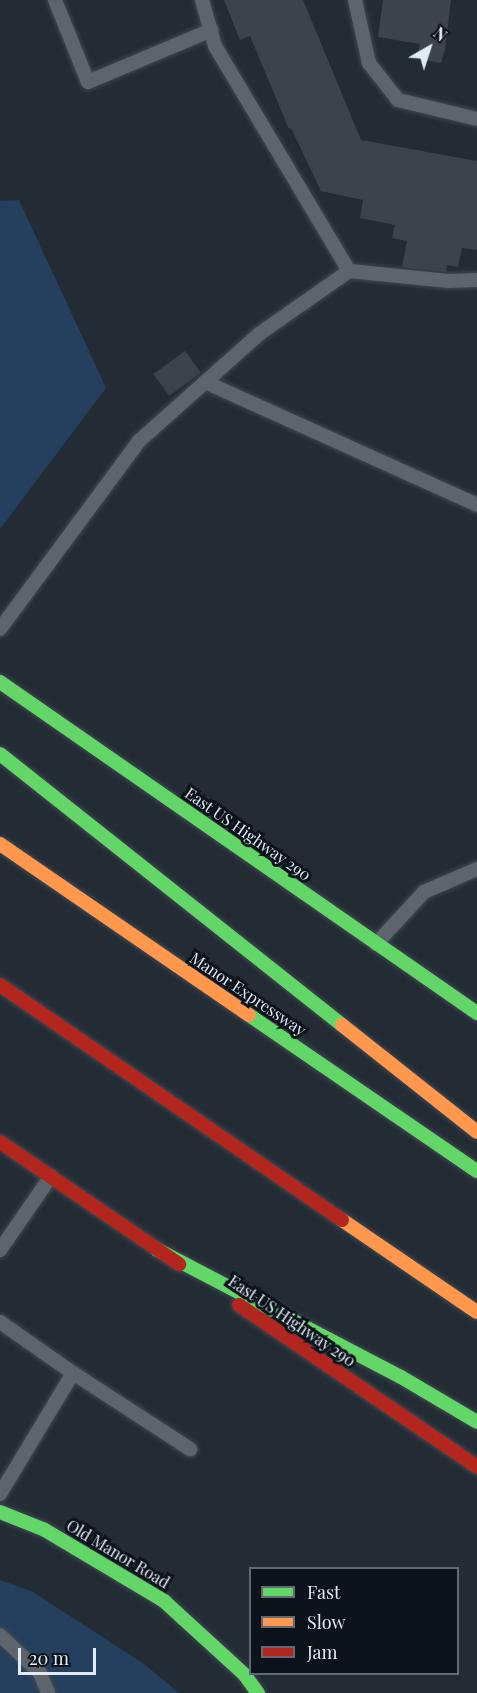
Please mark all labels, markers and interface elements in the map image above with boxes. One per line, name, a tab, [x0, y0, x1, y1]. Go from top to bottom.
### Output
north arrow	[399, 18, 459, 78]
text: N	[430, 22, 452, 45]
street label: East US Highway 290	[181, 783, 315, 885]
street label: Manor Expressway	[186, 948, 310, 1040]
street label: East US Highway 290	[224, 1271, 360, 1371]
street label: Old Manor Road	[63, 1516, 173, 1592]
legend	[249, 1567, 459, 1675]
text: Fast	[307, 1580, 340, 1604]
text: Slow	[307, 1610, 345, 1634]
scale bar	[21, 1636, 99, 1674]
text: Jam	[307, 1640, 337, 1664]
text: 20 m	[29, 1646, 69, 1670]

